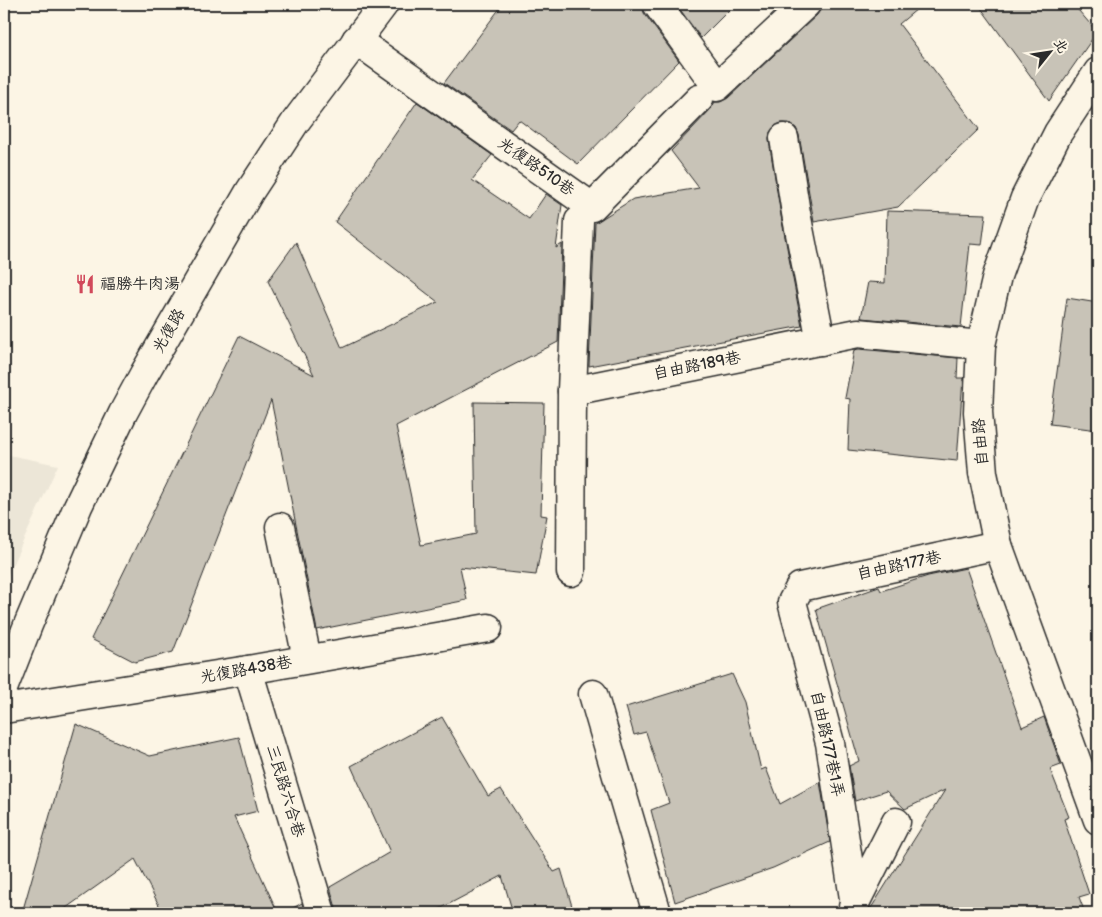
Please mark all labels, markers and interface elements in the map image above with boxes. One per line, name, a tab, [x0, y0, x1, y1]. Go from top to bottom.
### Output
north arrow	[1024, 28, 1074, 78]
text: 北	[1050, 35, 1072, 56]
street label: 光復路510巷	[494, 134, 578, 200]
restaurant icon: 福勝牛肉湯	[74, 273, 96, 295]
place label: 福勝牛肉湯	[100, 275, 180, 294]
street label: 光復路	[149, 305, 189, 357]
street label: 自由路189巷	[652, 348, 742, 384]
street label: 自由路	[969, 417, 993, 467]
street label: 自由路177巷	[855, 548, 943, 584]
street label: 光復路438巷	[199, 653, 293, 687]
street label: 自由路177巷1弄	[806, 689, 848, 799]
street label: 三民路六合巷	[262, 742, 308, 840]

